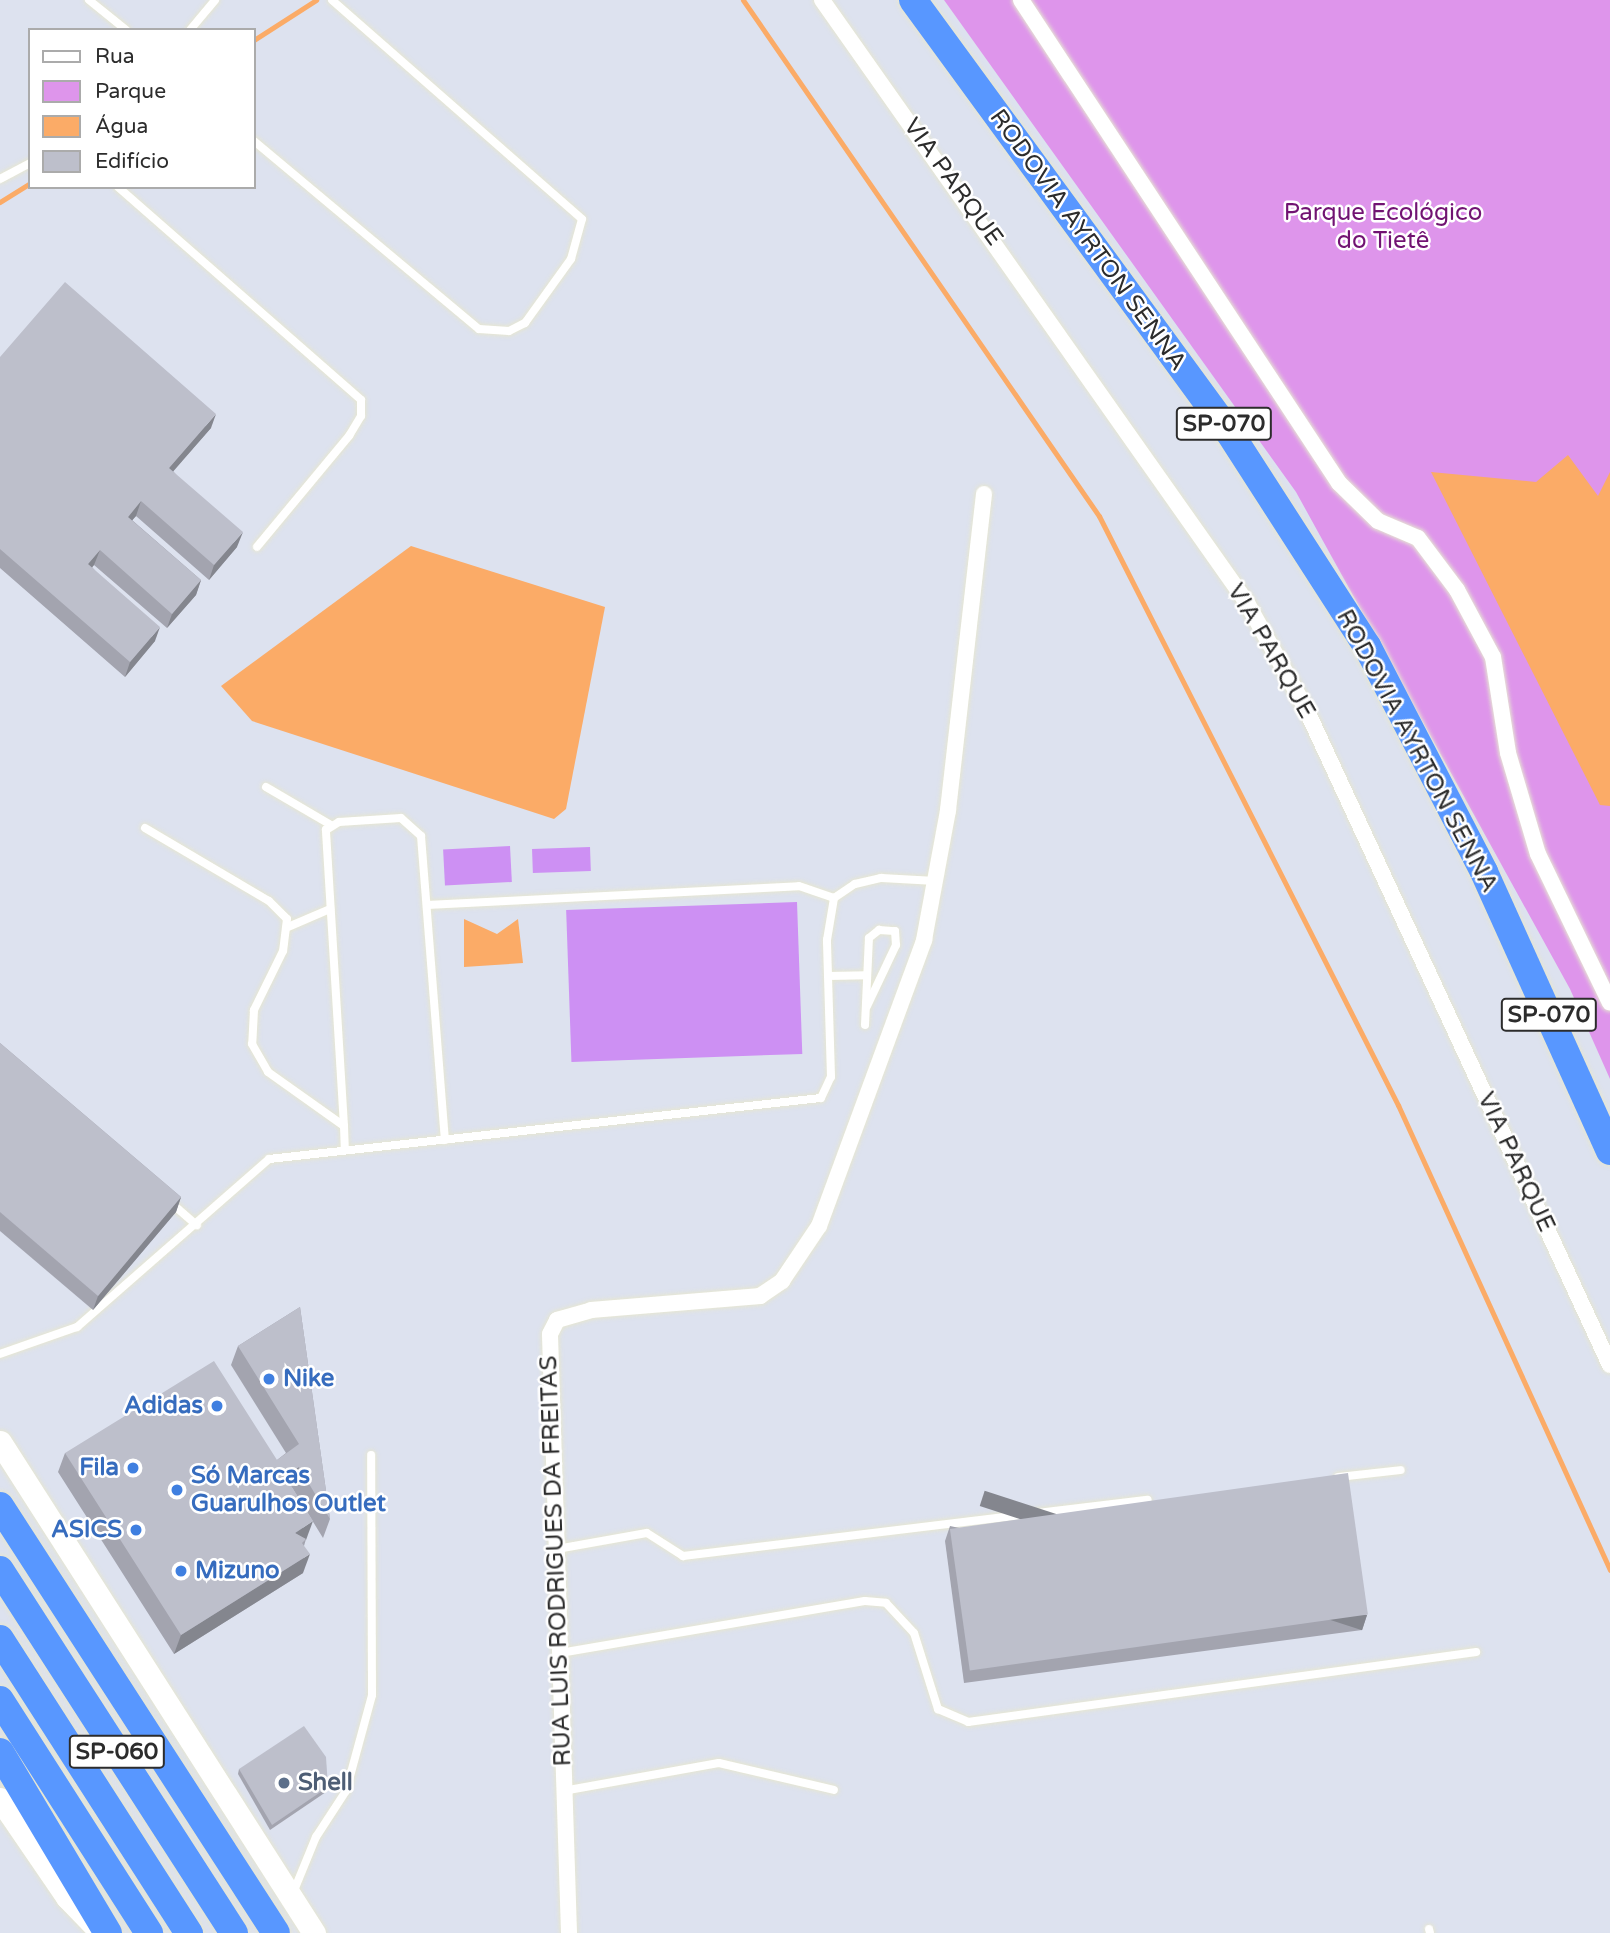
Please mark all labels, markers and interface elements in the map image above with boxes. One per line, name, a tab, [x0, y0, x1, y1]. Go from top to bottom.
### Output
legend	[28, 28, 256, 189]
text: Rua	[95, 44, 135, 69]
text: Parque	[95, 79, 166, 104]
street label: RODOVIA AYRTON SENNA	[984, 104, 1192, 376]
street label: VIA PARQUE	[897, 113, 1009, 251]
text: Água	[95, 114, 148, 139]
text: Edifício	[95, 149, 169, 174]
park label: Parque Ecológico do Tietê	[1284, 199, 1482, 255]
road number: SP-070	[1175, 404, 1273, 444]
street label: VIA PARQUE	[1221, 579, 1321, 723]
street label: RODOVIA AYRTON SENNA	[1330, 605, 1504, 897]
road number: SP-070	[1500, 996, 1598, 1034]
street label: VIA PARQUE	[1471, 1088, 1561, 1236]
street label: RUA LUIS RODRIGUES DA FREITAS	[534, 1355, 578, 1767]
place label: Nike	[283, 1365, 334, 1393]
marker: Nike	[261, 1371, 277, 1387]
place label: Adidas	[124, 1392, 203, 1420]
marker: Adidas	[209, 1398, 225, 1414]
place label: Fila	[79, 1454, 119, 1482]
marker: Fila	[125, 1460, 141, 1476]
place label: Só Marcas Guarulhos Outlet	[191, 1462, 386, 1518]
marker: Só Marcas Guarulhos Outlet	[169, 1482, 185, 1498]
place label: ASICS	[51, 1516, 122, 1544]
marker: ASICS	[128, 1522, 144, 1538]
place label: Mizuno	[195, 1557, 280, 1585]
marker: Mizuno	[173, 1563, 189, 1579]
road number: SP-060	[68, 1732, 166, 1772]
place label: Shell	[298, 1769, 353, 1797]
marker: Shell	[276, 1775, 292, 1791]

